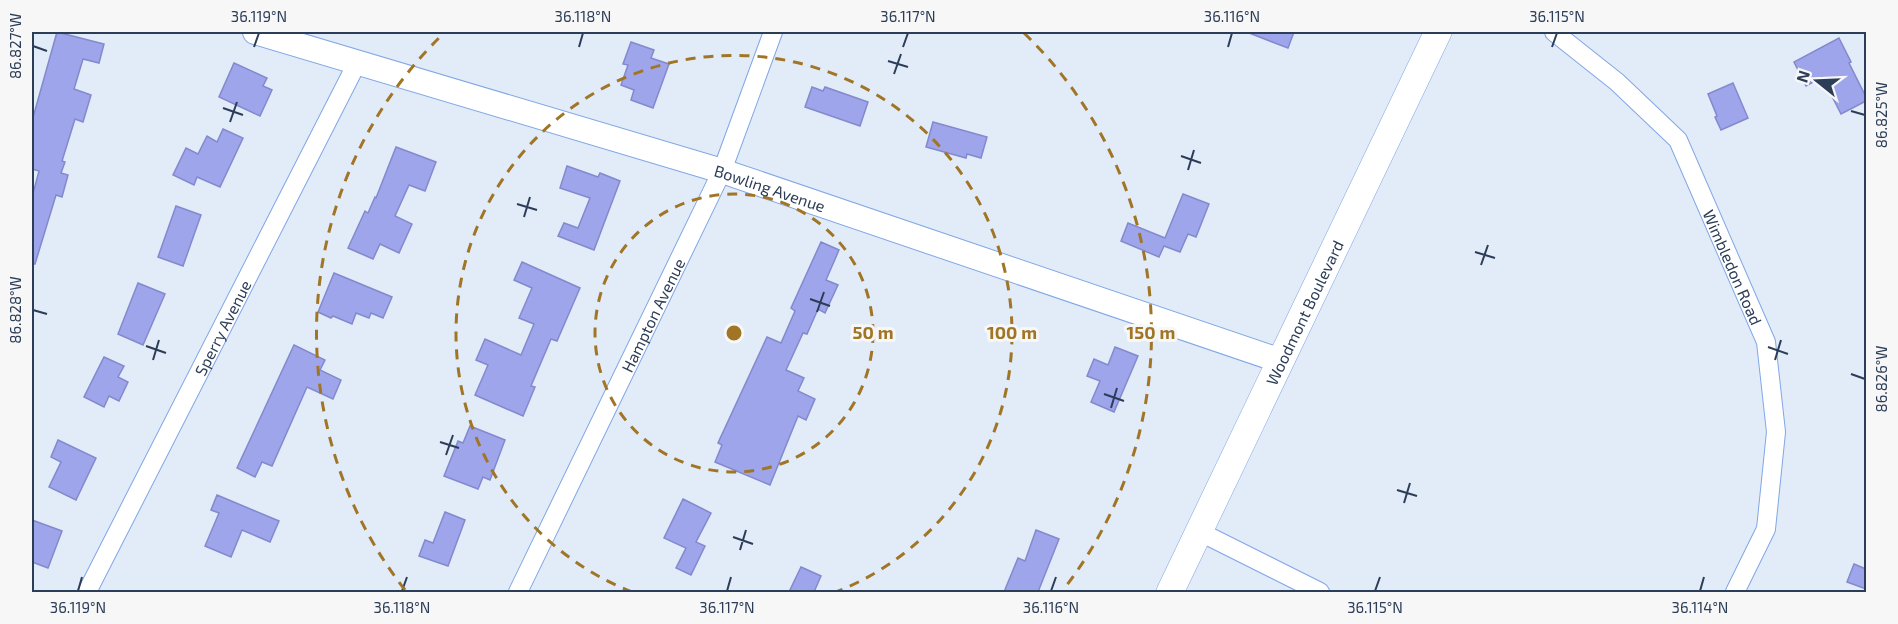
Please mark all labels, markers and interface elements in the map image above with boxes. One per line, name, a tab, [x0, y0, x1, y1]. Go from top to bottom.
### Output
text: 36.119°N	[231, 7, 287, 25]
text: 36.118°N	[555, 7, 611, 25]
text: 36.117°N	[880, 7, 936, 25]
text: 36.116°N	[1204, 7, 1260, 25]
text: 36.115°N	[1529, 7, 1585, 25]
text: 86.827°W	[6, 13, 24, 79]
north arrow	[1787, 51, 1847, 111]
text: N	[1791, 68, 1813, 85]
text: 86.825°W	[1872, 82, 1890, 148]
street label: Bowling Avenue	[712, 160, 828, 215]
street label: Wimbledon Road	[1700, 206, 1767, 327]
street label: Woodmont Boulevard	[1261, 237, 1347, 388]
street label: Hampton Avenue	[617, 255, 688, 375]
text: 86.828°W	[6, 276, 24, 344]
street label: Sperry Avenue	[190, 277, 254, 378]
text: 50 m	[852, 321, 894, 343]
text: 100 m	[987, 321, 1037, 343]
text: 150 m	[1127, 321, 1175, 343]
centre of rings	[724, 323, 744, 343]
text: 86.826°W	[1872, 346, 1890, 412]
text: 36.119°N	[50, 598, 106, 616]
text: 36.118°N	[374, 598, 430, 616]
text: 36.117°N	[699, 598, 755, 616]
text: 36.116°N	[1023, 598, 1079, 616]
text: 36.115°N	[1347, 598, 1403, 616]
text: 36.114°N	[1672, 598, 1728, 616]

